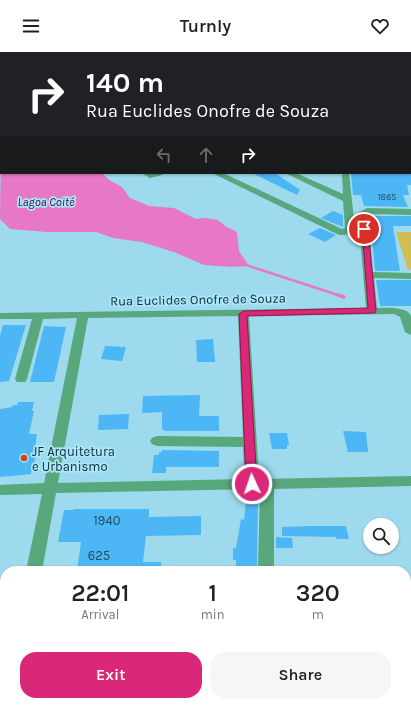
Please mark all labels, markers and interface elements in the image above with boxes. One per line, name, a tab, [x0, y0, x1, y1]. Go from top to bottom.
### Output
icon: menu	[20, 15, 42, 37]
text: Turnly	[180, 15, 231, 37]
icon: heart	[369, 15, 391, 37]
text: 140 m	[86, 66, 164, 99]
icon: right	[20, 68, 72, 120]
text: Rua Euclides Onofre de Souza	[86, 100, 329, 122]
icon: left	[153, 144, 175, 166]
icon: ahead	[195, 144, 217, 166]
icon: right	[237, 144, 259, 166]
house number: 1865	[378, 192, 396, 202]
water label: Lagoa Coité	[17, 195, 75, 209]
pin	[347, 212, 381, 246]
icon: arrive	[353, 218, 375, 240]
street label: Rua Euclides Onofre de Souza	[110, 290, 286, 309]
place label: JF Arquitetura e Urbanismo	[32, 444, 115, 474]
marker: JF Arquitetura e Urbanismo	[19, 453, 29, 463]
position arrow	[231, 463, 273, 505]
house number: 1940	[94, 513, 121, 528]
map controls	[363, 518, 399, 554]
button: search	[363, 518, 399, 554]
house number: 625	[88, 548, 110, 563]
text: 22:01	[71, 579, 129, 607]
text: 1	[208, 579, 217, 607]
text: 320	[296, 579, 340, 607]
text: Arrival	[81, 607, 119, 622]
text: min	[201, 607, 225, 622]
text: m	[312, 607, 324, 622]
button: Exit	[20, 652, 202, 698]
button: Share	[210, 652, 391, 698]

